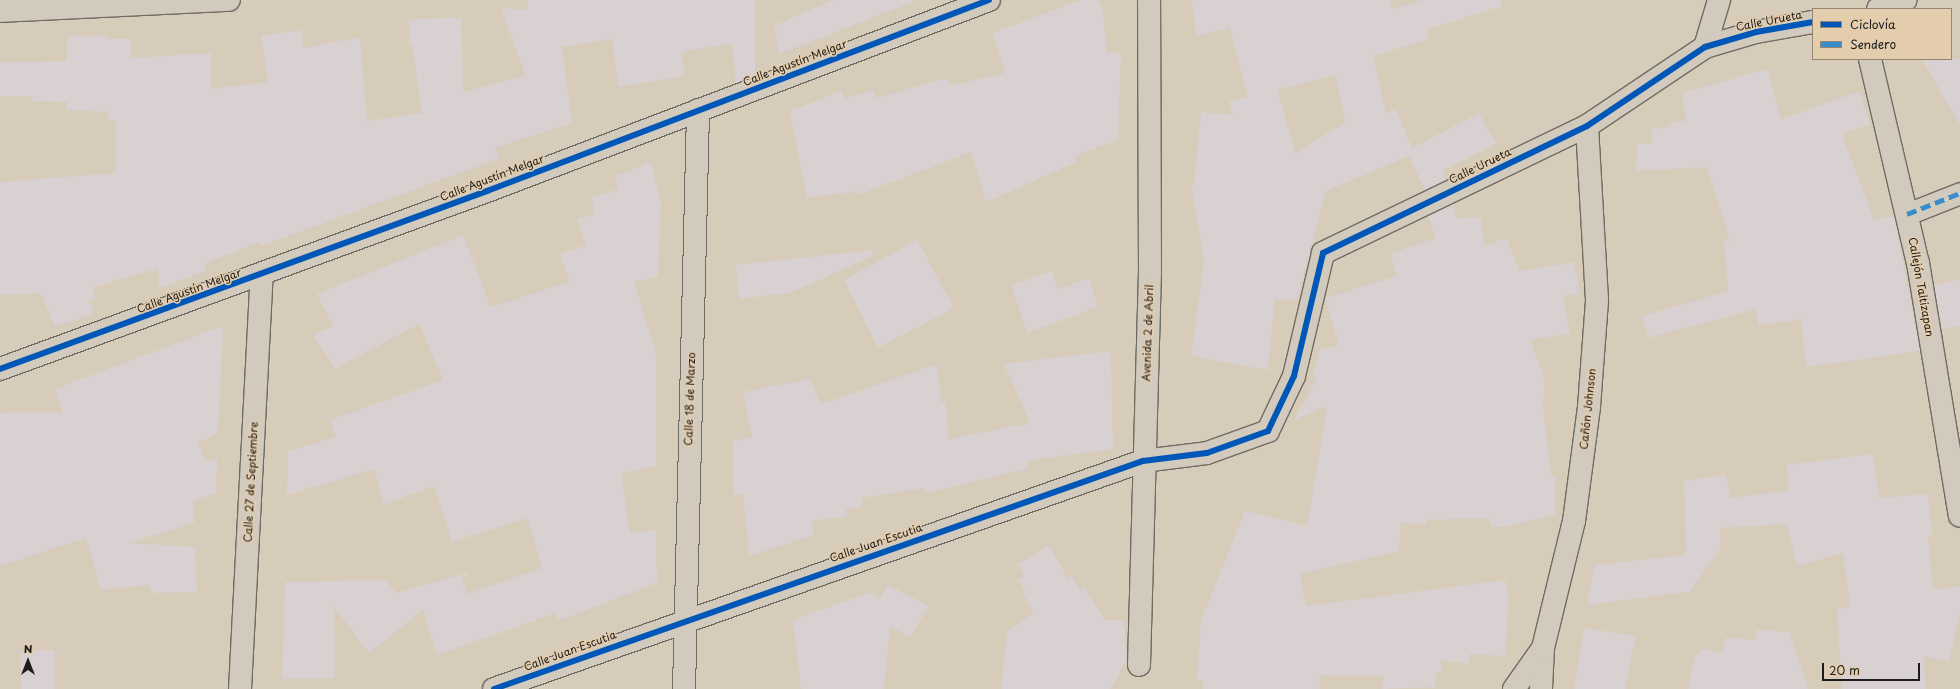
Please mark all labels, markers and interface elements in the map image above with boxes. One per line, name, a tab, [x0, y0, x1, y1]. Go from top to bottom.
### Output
street label: Calle Urueta	[1735, 8, 1803, 34]
legend	[1812, 8, 1952, 60]
text: Ciclovía	[1850, 15, 1896, 33]
text: Sendero	[1850, 35, 1896, 53]
street label: Calle Agustín Melgar	[741, 37, 849, 89]
street label: Calle Urueta	[1447, 145, 1513, 187]
street label: Calle Agustín Melgar	[438, 152, 546, 204]
street label: Callejón Taltizapan	[1906, 236, 1936, 338]
street label: Calle Agustín Melgar	[135, 266, 243, 316]
street label: Avenida 2 de Abril	[1140, 283, 1156, 383]
street label: Calle 18 de Marzo	[682, 351, 698, 447]
street label: Cañón Johnson	[1577, 368, 1599, 450]
street label: Calle 27 de Septiembre	[241, 420, 261, 544]
street label: Calle Juan Escutia	[827, 521, 925, 565]
street label: Calle Juan Escutia	[521, 628, 619, 674]
text: N	[24, 640, 32, 657]
north arrow	[8, 641, 48, 681]
scale bar	[1824, 655, 1922, 681]
text: 20 m	[1829, 661, 1860, 679]

